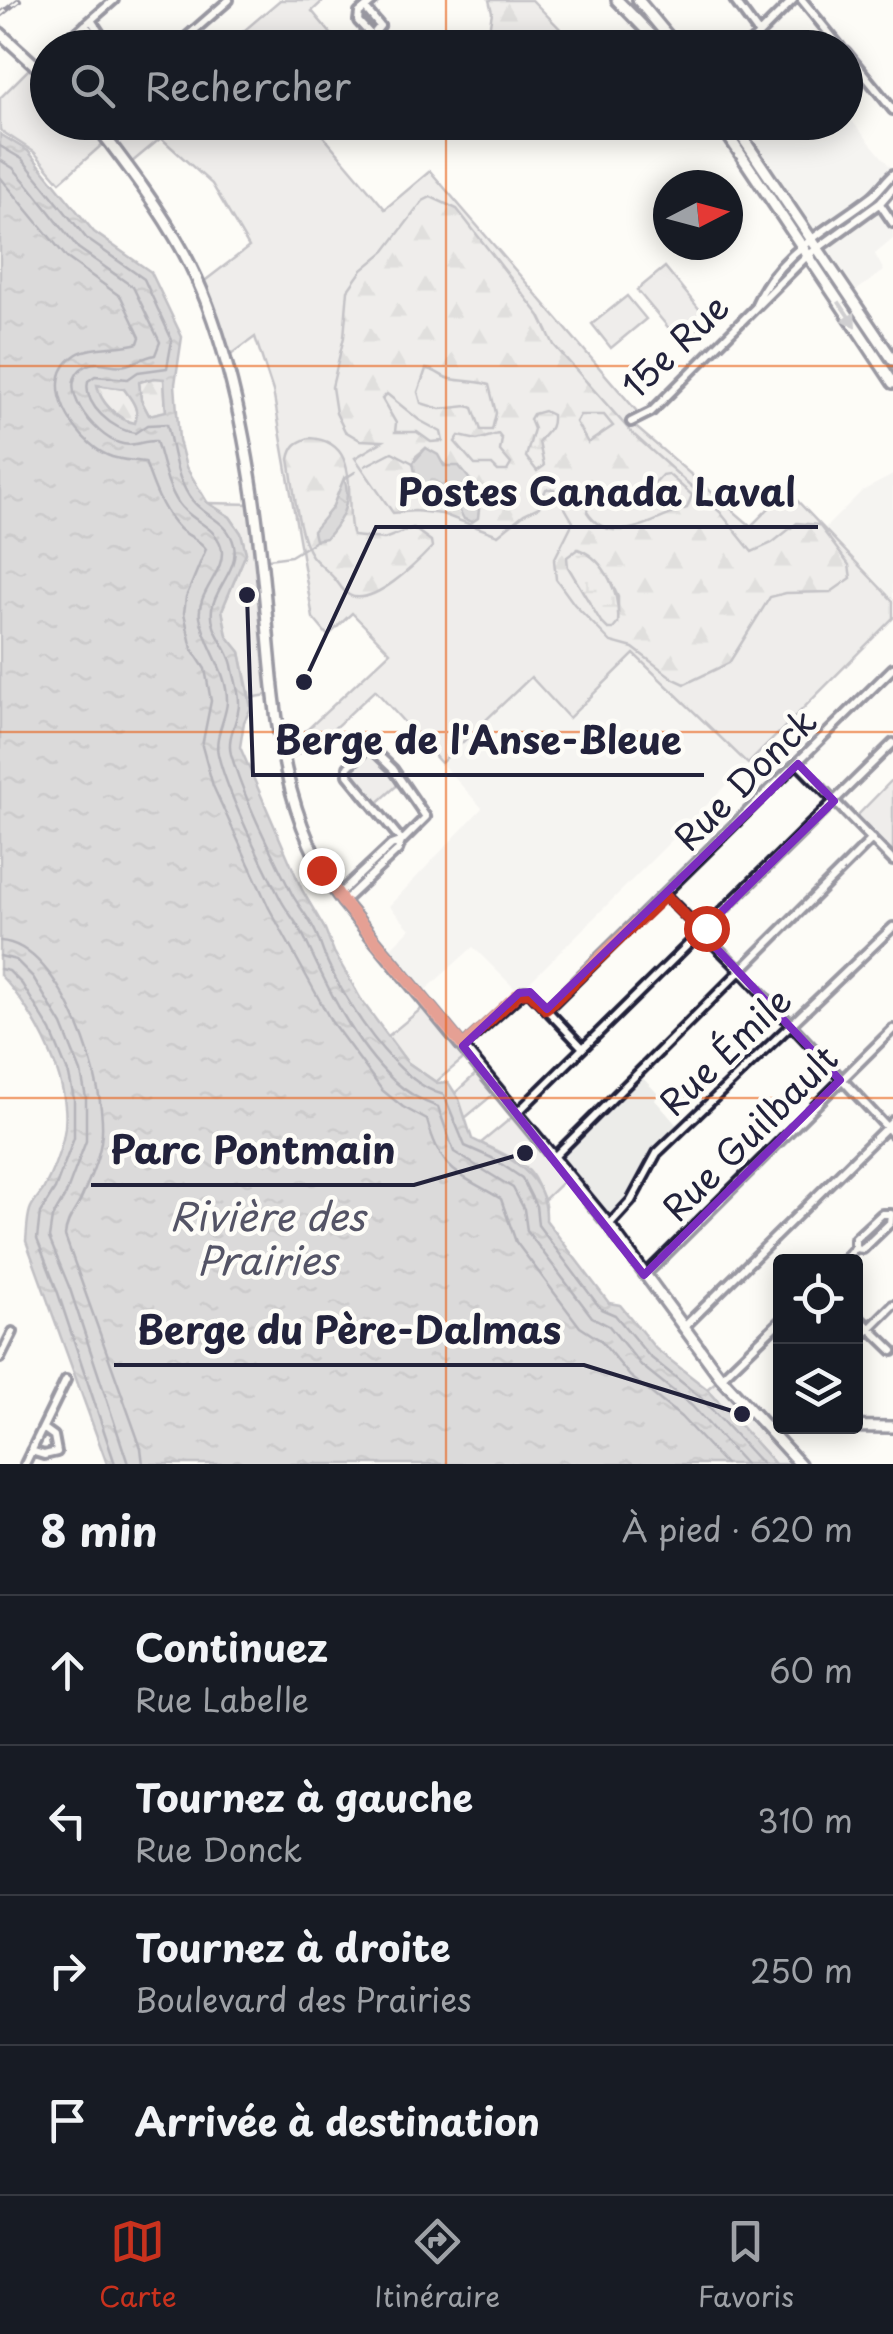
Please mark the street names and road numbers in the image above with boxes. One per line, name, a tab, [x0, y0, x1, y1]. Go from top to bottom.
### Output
street label: 15e Rue	[609, 280, 740, 410]
street label: Rue Donck	[661, 695, 828, 862]
street label: Rue Émile	[646, 973, 802, 1127]
street label: Rue Guilbault	[649, 1032, 849, 1232]

